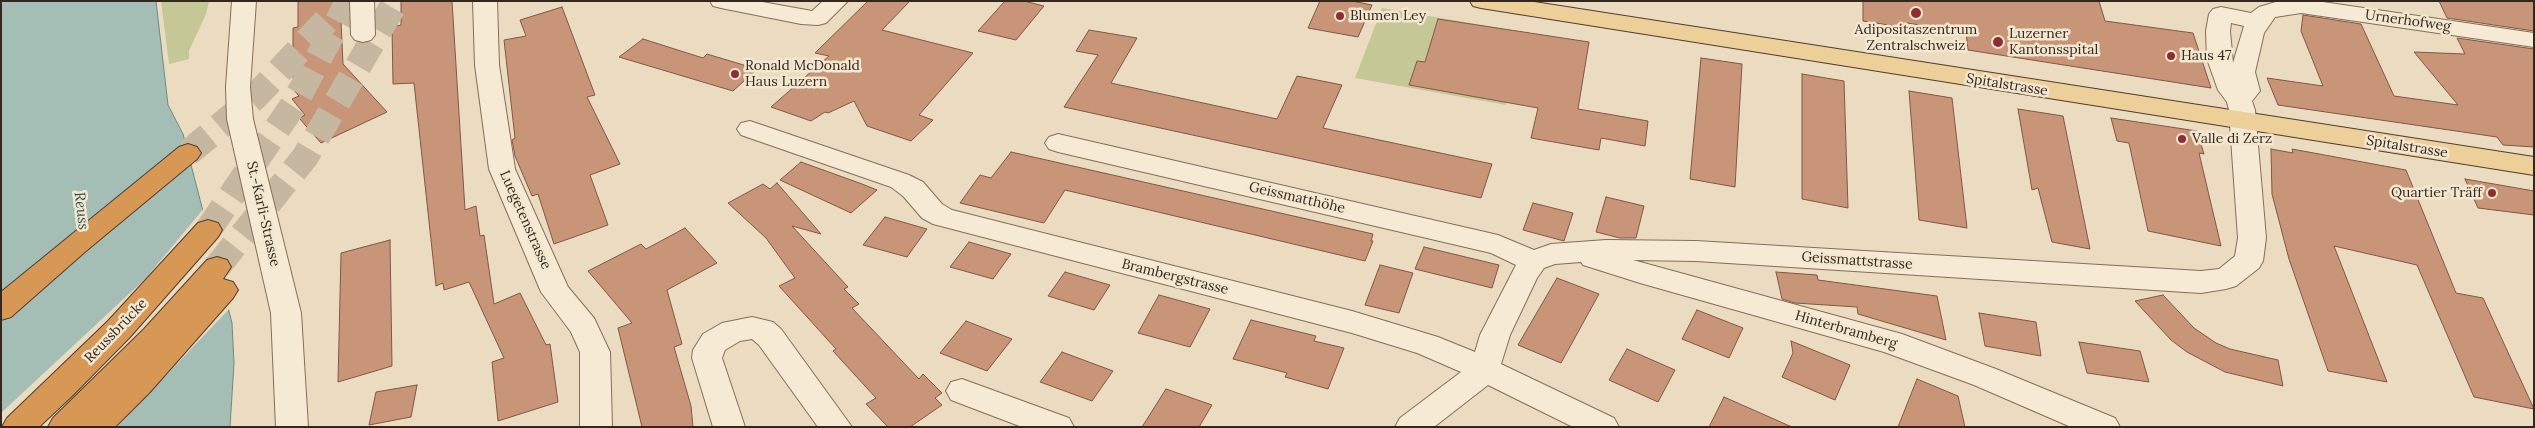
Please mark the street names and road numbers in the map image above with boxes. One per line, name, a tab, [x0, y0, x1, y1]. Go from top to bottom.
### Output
street label: Urnerhofweg	[2364, 7, 2452, 35]
street label: Spitalstrasse	[1965, 70, 2049, 100]
street label: Spitalstrasse	[2365, 132, 2449, 162]
street label: St.-Karli-Strasse	[243, 160, 283, 268]
street label: Luegetenstrasse	[496, 168, 554, 272]
street label: Geissmatthöhe	[1247, 179, 1347, 217]
street label: Geissmattstrasse	[1801, 249, 1913, 273]
street label: Brambergstrasse	[1120, 256, 1230, 298]
street label: Reussbrücke	[81, 295, 151, 367]
street label: Hinterbramberg	[1793, 307, 1899, 353]

